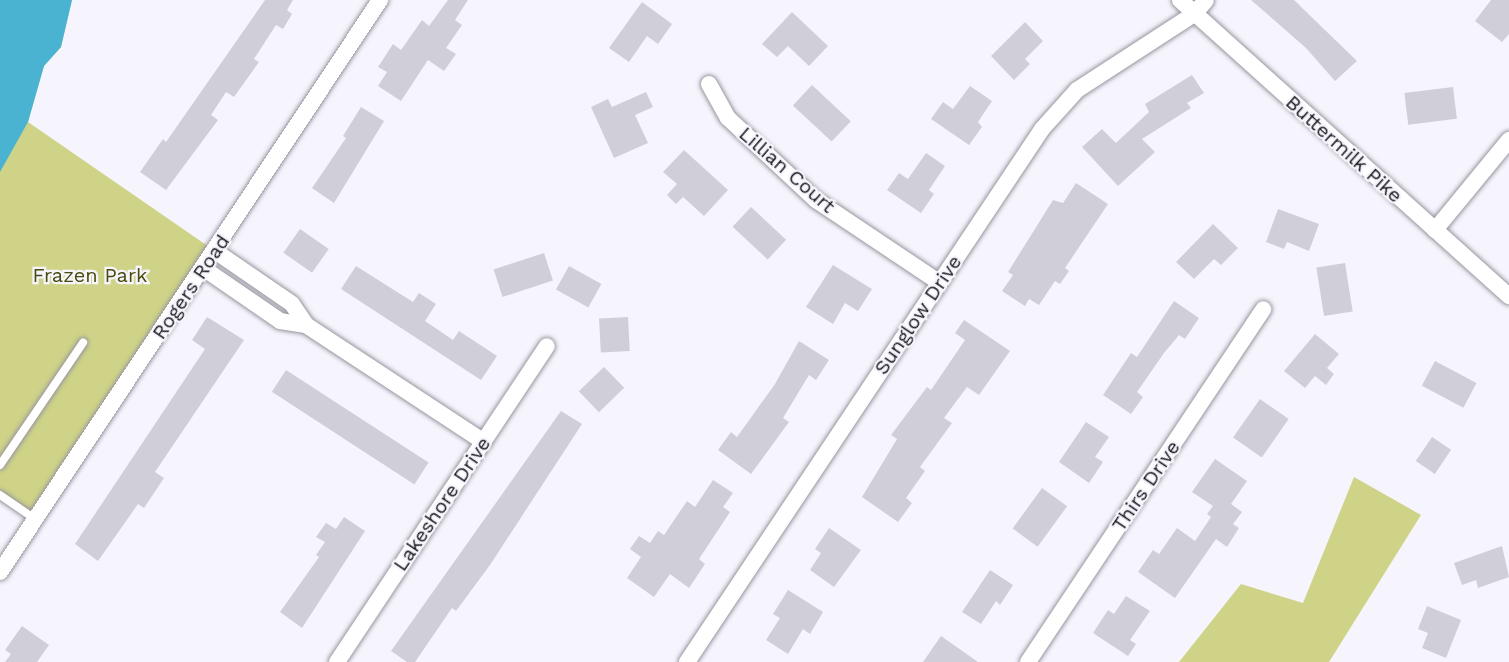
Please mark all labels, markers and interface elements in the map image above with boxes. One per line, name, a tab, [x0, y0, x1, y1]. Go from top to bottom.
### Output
street label: Buttermilk Pike	[1281, 90, 1407, 208]
street label: Lillian Court	[734, 122, 840, 218]
street label: Rogers Road	[147, 230, 235, 344]
street label: Sunglow Drive	[869, 251, 967, 379]
park label: Frazen Park	[33, 263, 147, 287]
street label: Lakeshore Drive	[388, 432, 496, 576]
street label: Thirs Drive	[1107, 436, 1185, 536]

